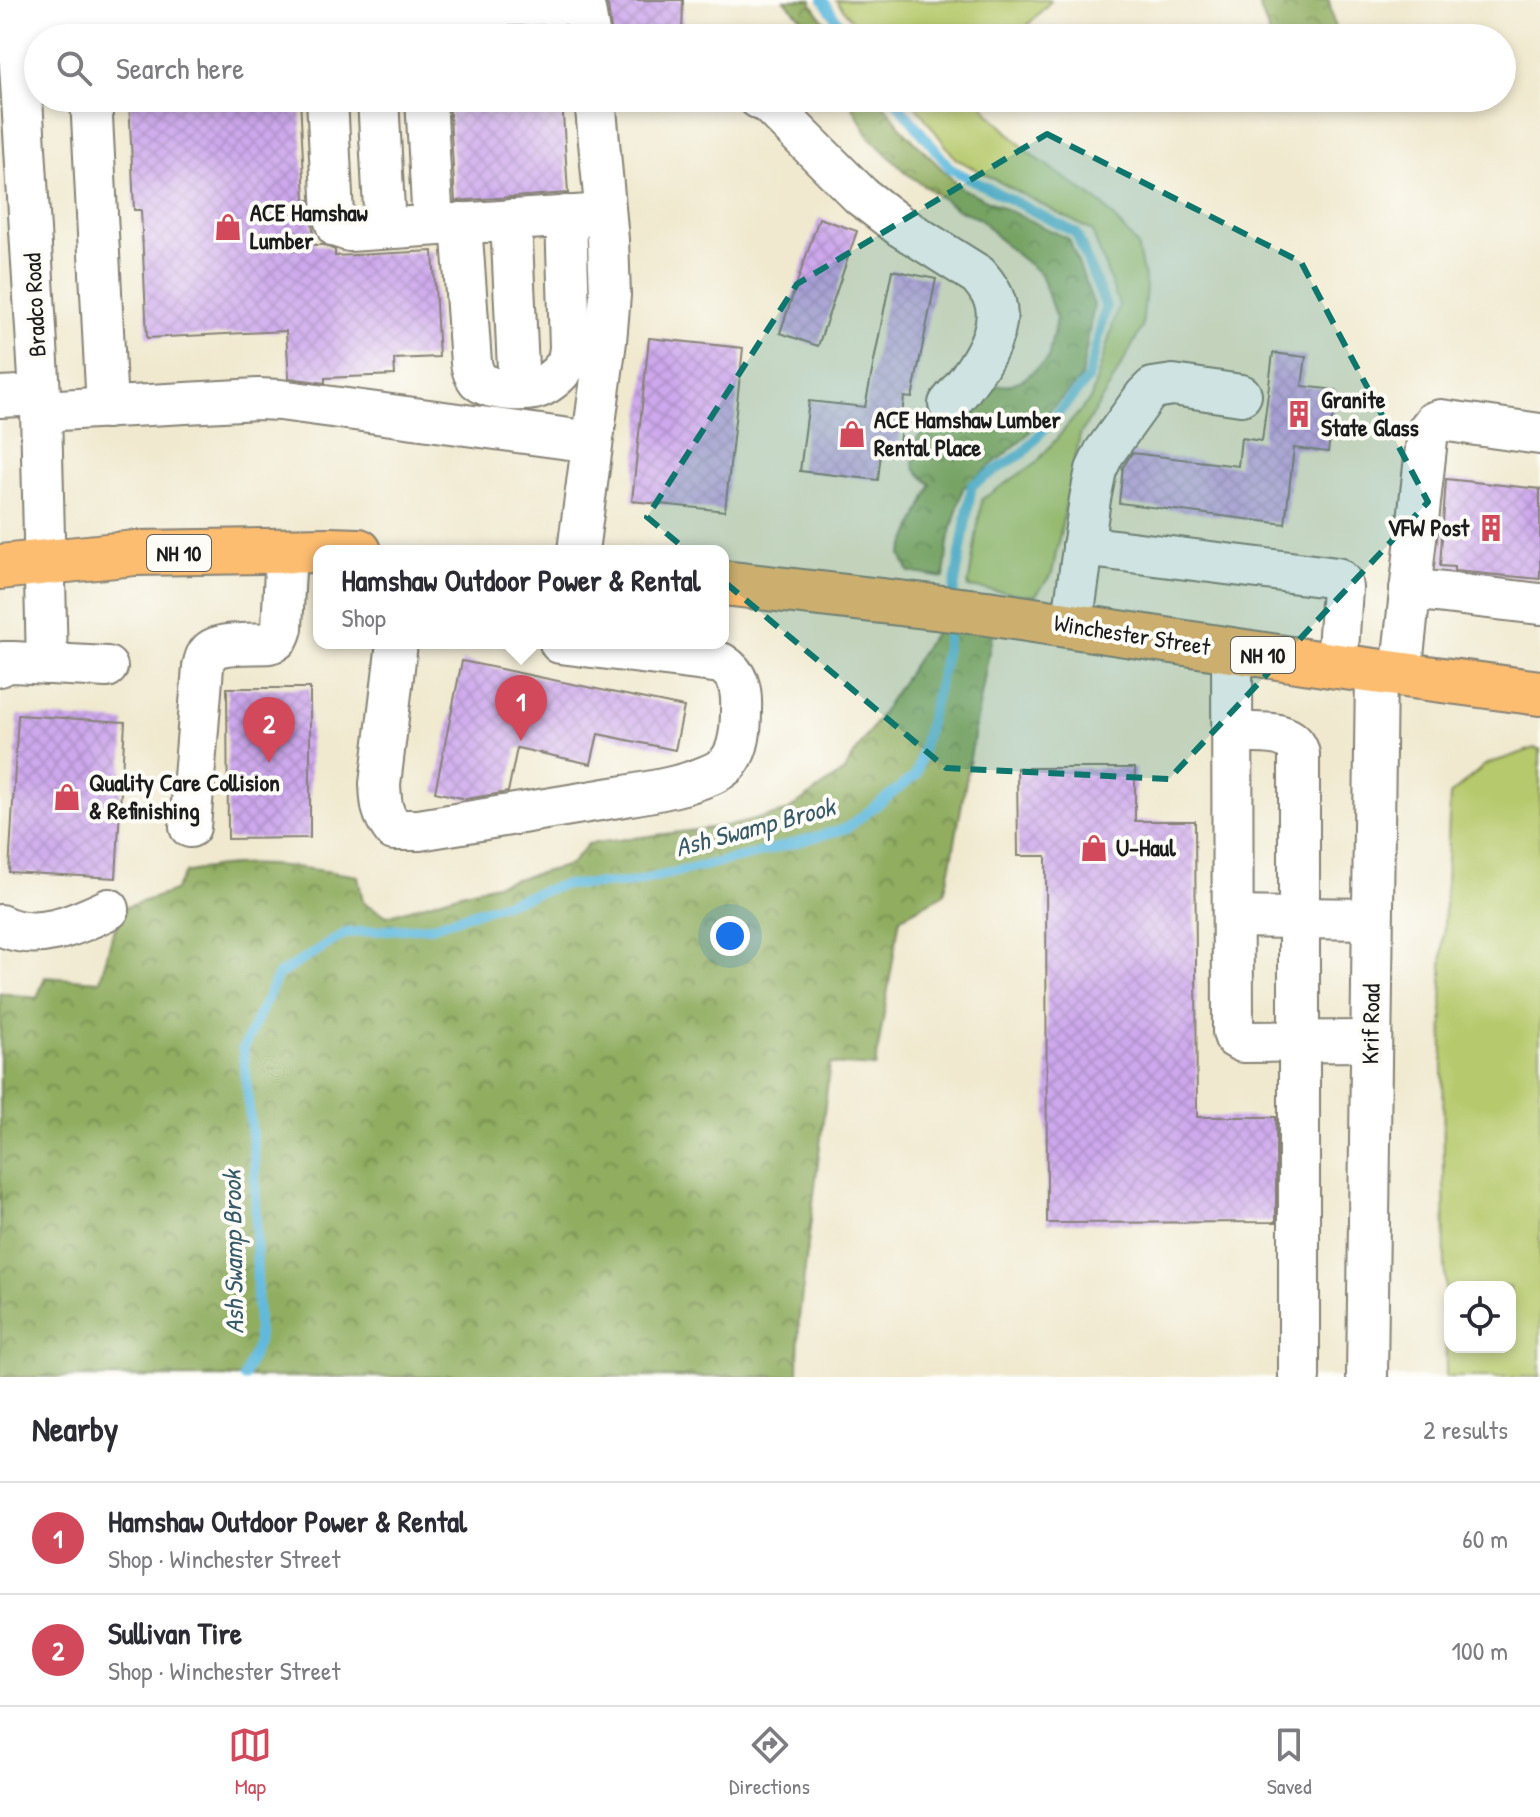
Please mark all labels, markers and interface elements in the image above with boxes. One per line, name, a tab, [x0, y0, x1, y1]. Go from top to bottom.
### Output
search box	[24, 24, 1516, 112]
icon: search	[52, 46, 96, 90]
text: Search here	[116, 48, 244, 88]
place label: ACE Hamshaw Lumber	[250, 196, 368, 256]
shop icon: ACE Hamshaw Lumber	[213, 212, 243, 242]
street label: Bradco Road	[15, 252, 53, 358]
place label: Granite State Glass	[1321, 383, 1419, 443]
building icon: Granite State Glass	[1284, 399, 1314, 429]
place label: ACE Hamshaw Lumber Rental Place	[874, 403, 1062, 463]
shop icon: ACE Hamshaw Lumber Rental Place	[837, 419, 867, 449]
place label: VFW Post	[1387, 511, 1470, 543]
building icon: VFW Post	[1476, 513, 1506, 543]
road number: NH 10	[147, 535, 211, 571]
popup	[313, 545, 729, 649]
text: Hamshaw Outdoor Power & Rental	[341, 560, 701, 600]
text: Shop	[341, 600, 386, 635]
street label: Winchester Street	[1052, 606, 1213, 662]
road number: NH 10	[1231, 637, 1295, 673]
pin: 1	[495, 675, 547, 741]
pin: 2	[243, 697, 295, 763]
place label: Quality Care Collision & Refinishing	[89, 766, 280, 827]
shop icon: Quality Care Collision & Refinishing	[52, 782, 82, 812]
water label: Ash Swamp Brook	[671, 788, 841, 866]
place label: U-Haul	[1116, 831, 1176, 863]
shop icon: U-Haul	[1079, 833, 1109, 863]
your location	[710, 916, 750, 956]
street label: Krif Road	[1353, 983, 1387, 1065]
water label: Ash Swamp Brook	[214, 1168, 252, 1334]
map controls	[1444, 1281, 1516, 1353]
button: locate	[1444, 1281, 1516, 1353]
text: Nearby	[32, 1406, 118, 1452]
text: 2 results	[1423, 1412, 1508, 1447]
text: Hamshaw Outdoor Power & Rental	[108, 1501, 467, 1541]
text: 1	[53, 1521, 63, 1556]
text: 60 m	[1462, 1521, 1508, 1556]
text: Shop · Winchester Street	[108, 1541, 340, 1576]
text: Sullivan Tire	[108, 1613, 242, 1653]
text: 2	[52, 1633, 64, 1668]
text: 100 m	[1452, 1633, 1508, 1668]
text: Shop · Winchester Street	[108, 1653, 340, 1688]
tab: Map	[228, 1723, 272, 1801]
tab: Directions	[729, 1723, 810, 1801]
tab: Saved	[1267, 1723, 1312, 1801]

